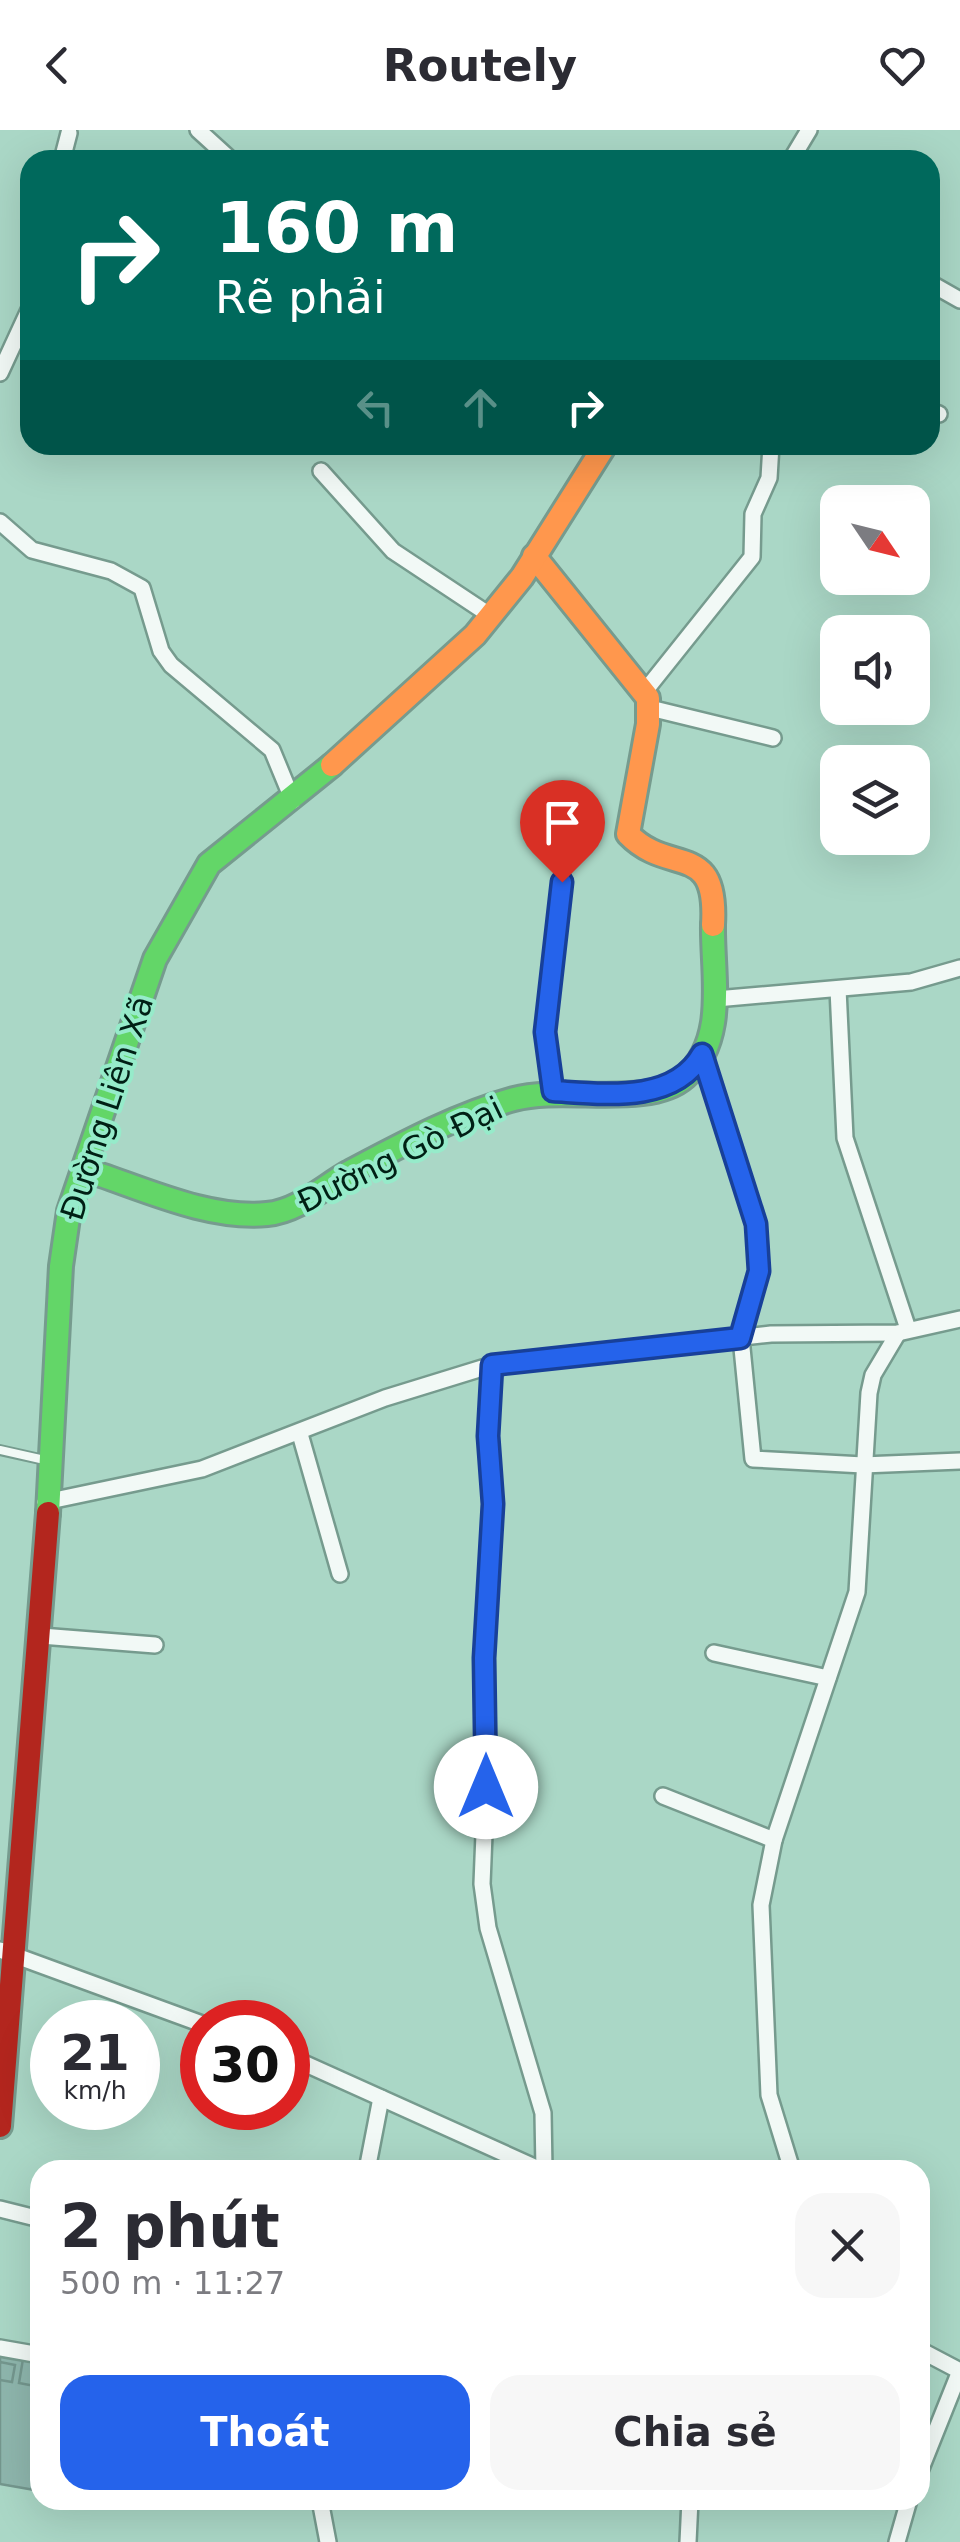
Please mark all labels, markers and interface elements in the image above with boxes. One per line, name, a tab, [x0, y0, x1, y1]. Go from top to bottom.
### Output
icon: back	[30, 38, 85, 93]
icon: heart	[875, 38, 930, 93]
text: Routely	[383, 39, 577, 92]
text: 160 m	[215, 187, 458, 269]
icon: right	[50, 190, 180, 320]
text: Rẽ phải	[215, 271, 385, 324]
icon: left	[348, 380, 403, 435]
icon: ahead	[453, 380, 508, 435]
icon: right	[558, 380, 613, 435]
north arrow	[820, 485, 930, 595]
map controls	[820, 485, 930, 855]
button: sound	[820, 615, 930, 725]
button: layers	[820, 745, 930, 855]
pin	[520, 780, 605, 883]
icon: arrive	[535, 795, 590, 850]
street label: Đường Liên Xã	[53, 991, 161, 1225]
street label: Đường Gò Đại	[291, 1089, 509, 1221]
position arrow	[434, 1735, 538, 1839]
speed limit sign: 30	[180, 2000, 310, 2130]
text: 21	[60, 2024, 130, 2082]
text: km/h	[63, 2076, 127, 2105]
text: 2 phút	[60, 2191, 280, 2261]
button: close	[795, 2193, 900, 2298]
text: 500 m · 11:27	[60, 2264, 285, 2302]
button: Thoát	[60, 2375, 470, 2490]
button: Chia sẻ	[490, 2375, 900, 2490]

